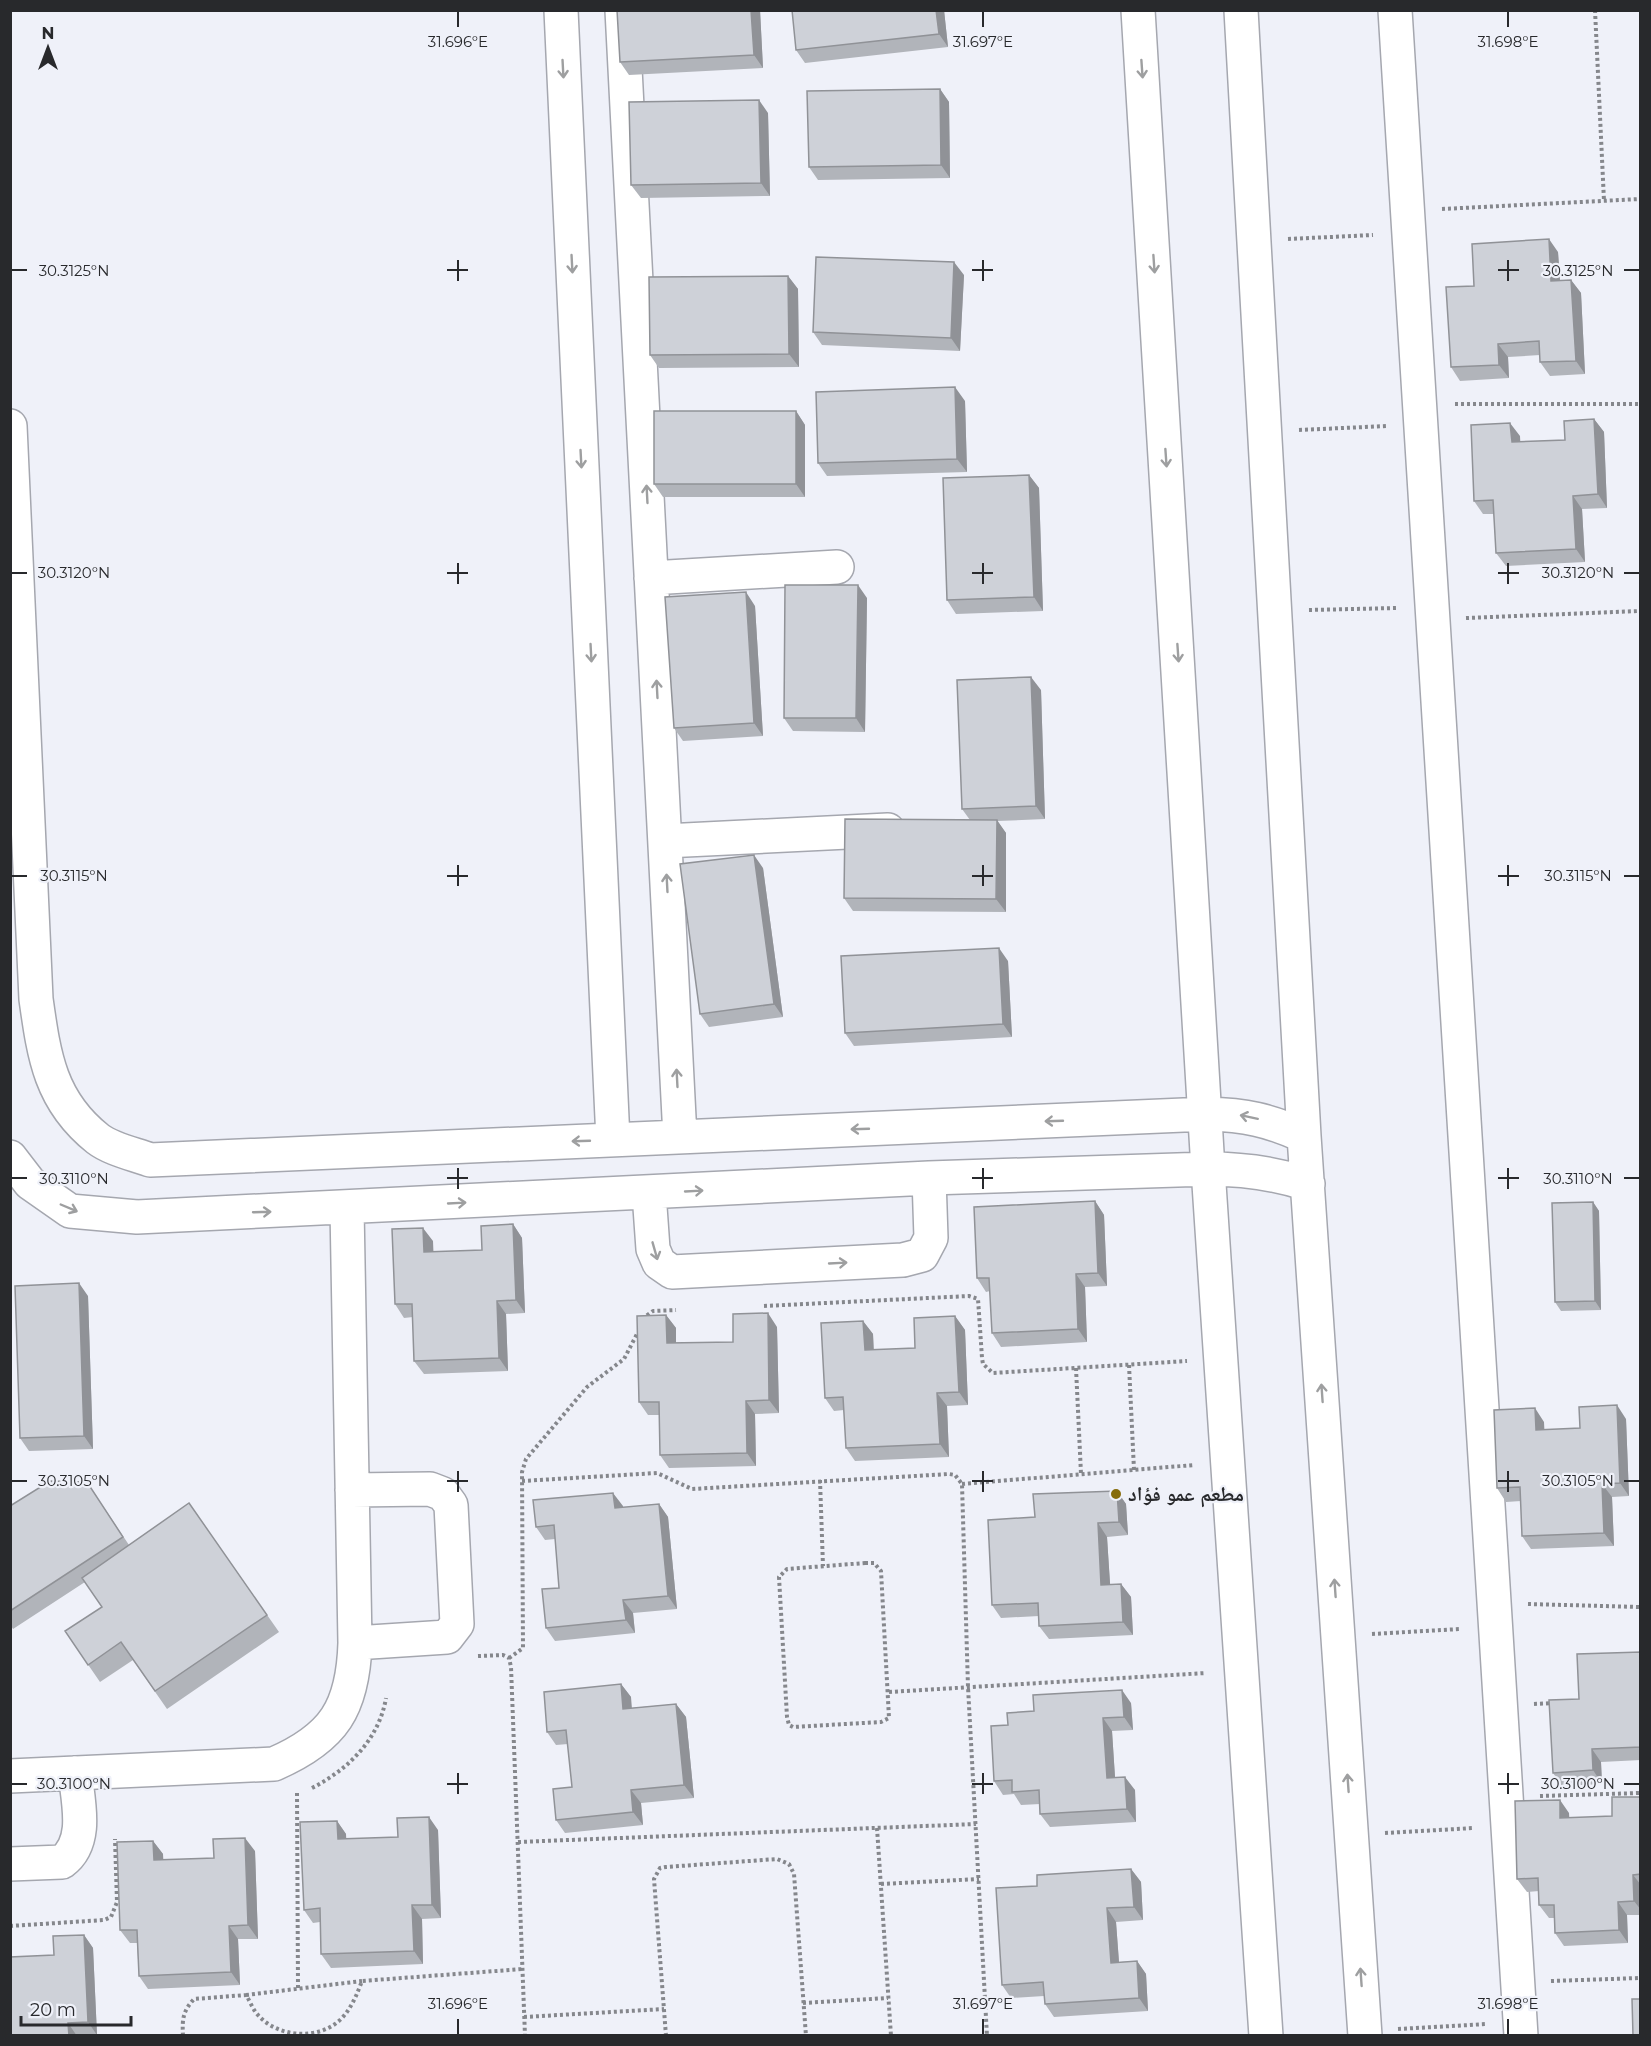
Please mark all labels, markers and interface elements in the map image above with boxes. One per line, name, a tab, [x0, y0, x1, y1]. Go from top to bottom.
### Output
north arrow	[18, 18, 78, 78]
text: N	[42, 24, 54, 43]
text: 31.696°E	[428, 32, 488, 51]
text: 31.697°E	[953, 32, 1013, 51]
text: 31.698°E	[1477, 32, 1539, 51]
one-way arrow	[558, 58, 569, 78]
one-way arrow	[1136, 58, 1147, 78]
one-way arrow	[567, 253, 578, 273]
one-way arrow	[1148, 253, 1159, 273]
text: 30.3125°N	[39, 261, 109, 280]
text: 30.3125°N	[1543, 261, 1613, 280]
one-way arrow	[576, 448, 587, 468]
one-way arrow	[1161, 448, 1172, 468]
one-way arrow	[641, 484, 652, 504]
text: 30.3120°N	[38, 563, 110, 582]
text: 30.3120°N	[1542, 563, 1614, 582]
one-way arrow	[1173, 642, 1184, 662]
one-way arrow	[585, 643, 596, 663]
one-way arrow	[651, 679, 662, 699]
text: 30.3115°N	[40, 866, 108, 885]
text: 30.3115°N	[1544, 866, 1612, 885]
one-way arrow	[661, 874, 672, 894]
one-way arrow	[671, 1069, 682, 1089]
one-way arrow	[1240, 1111, 1259, 1122]
one-way arrow	[1045, 1115, 1065, 1126]
one-way arrow	[850, 1123, 870, 1135]
one-way arrow	[571, 1135, 591, 1147]
text: 30.3110°N	[39, 1169, 109, 1188]
text: 30.3110°N	[1543, 1169, 1613, 1188]
one-way arrow	[683, 1185, 703, 1196]
one-way arrow	[447, 1197, 467, 1208]
one-way arrow	[59, 1203, 77, 1214]
one-way arrow	[252, 1206, 272, 1217]
one-way arrow	[650, 1241, 661, 1260]
one-way arrow	[828, 1258, 848, 1269]
one-way arrow	[1316, 1384, 1327, 1404]
text: 30.3105°N	[38, 1471, 110, 1490]
text: 30.3105°N	[1542, 1471, 1614, 1490]
place label: مطعم عمو فؤاد	[1128, 1482, 1244, 1508]
marker: مطعم عمو فؤاد	[1109, 1487, 1123, 1501]
one-way arrow	[1329, 1579, 1340, 1599]
one-way arrow	[1342, 1773, 1353, 1793]
text: 30.3100°N	[37, 1774, 111, 1793]
text: 30.3100°N	[1541, 1774, 1615, 1793]
one-way arrow	[1355, 1968, 1366, 1988]
scale bar	[21, 1989, 130, 2027]
text: 31.696°E	[428, 1994, 488, 2013]
text: 31.697°E	[953, 1994, 1013, 2013]
text: 31.698°E	[1477, 1994, 1539, 2013]
text: 20 m	[30, 1999, 76, 2021]

